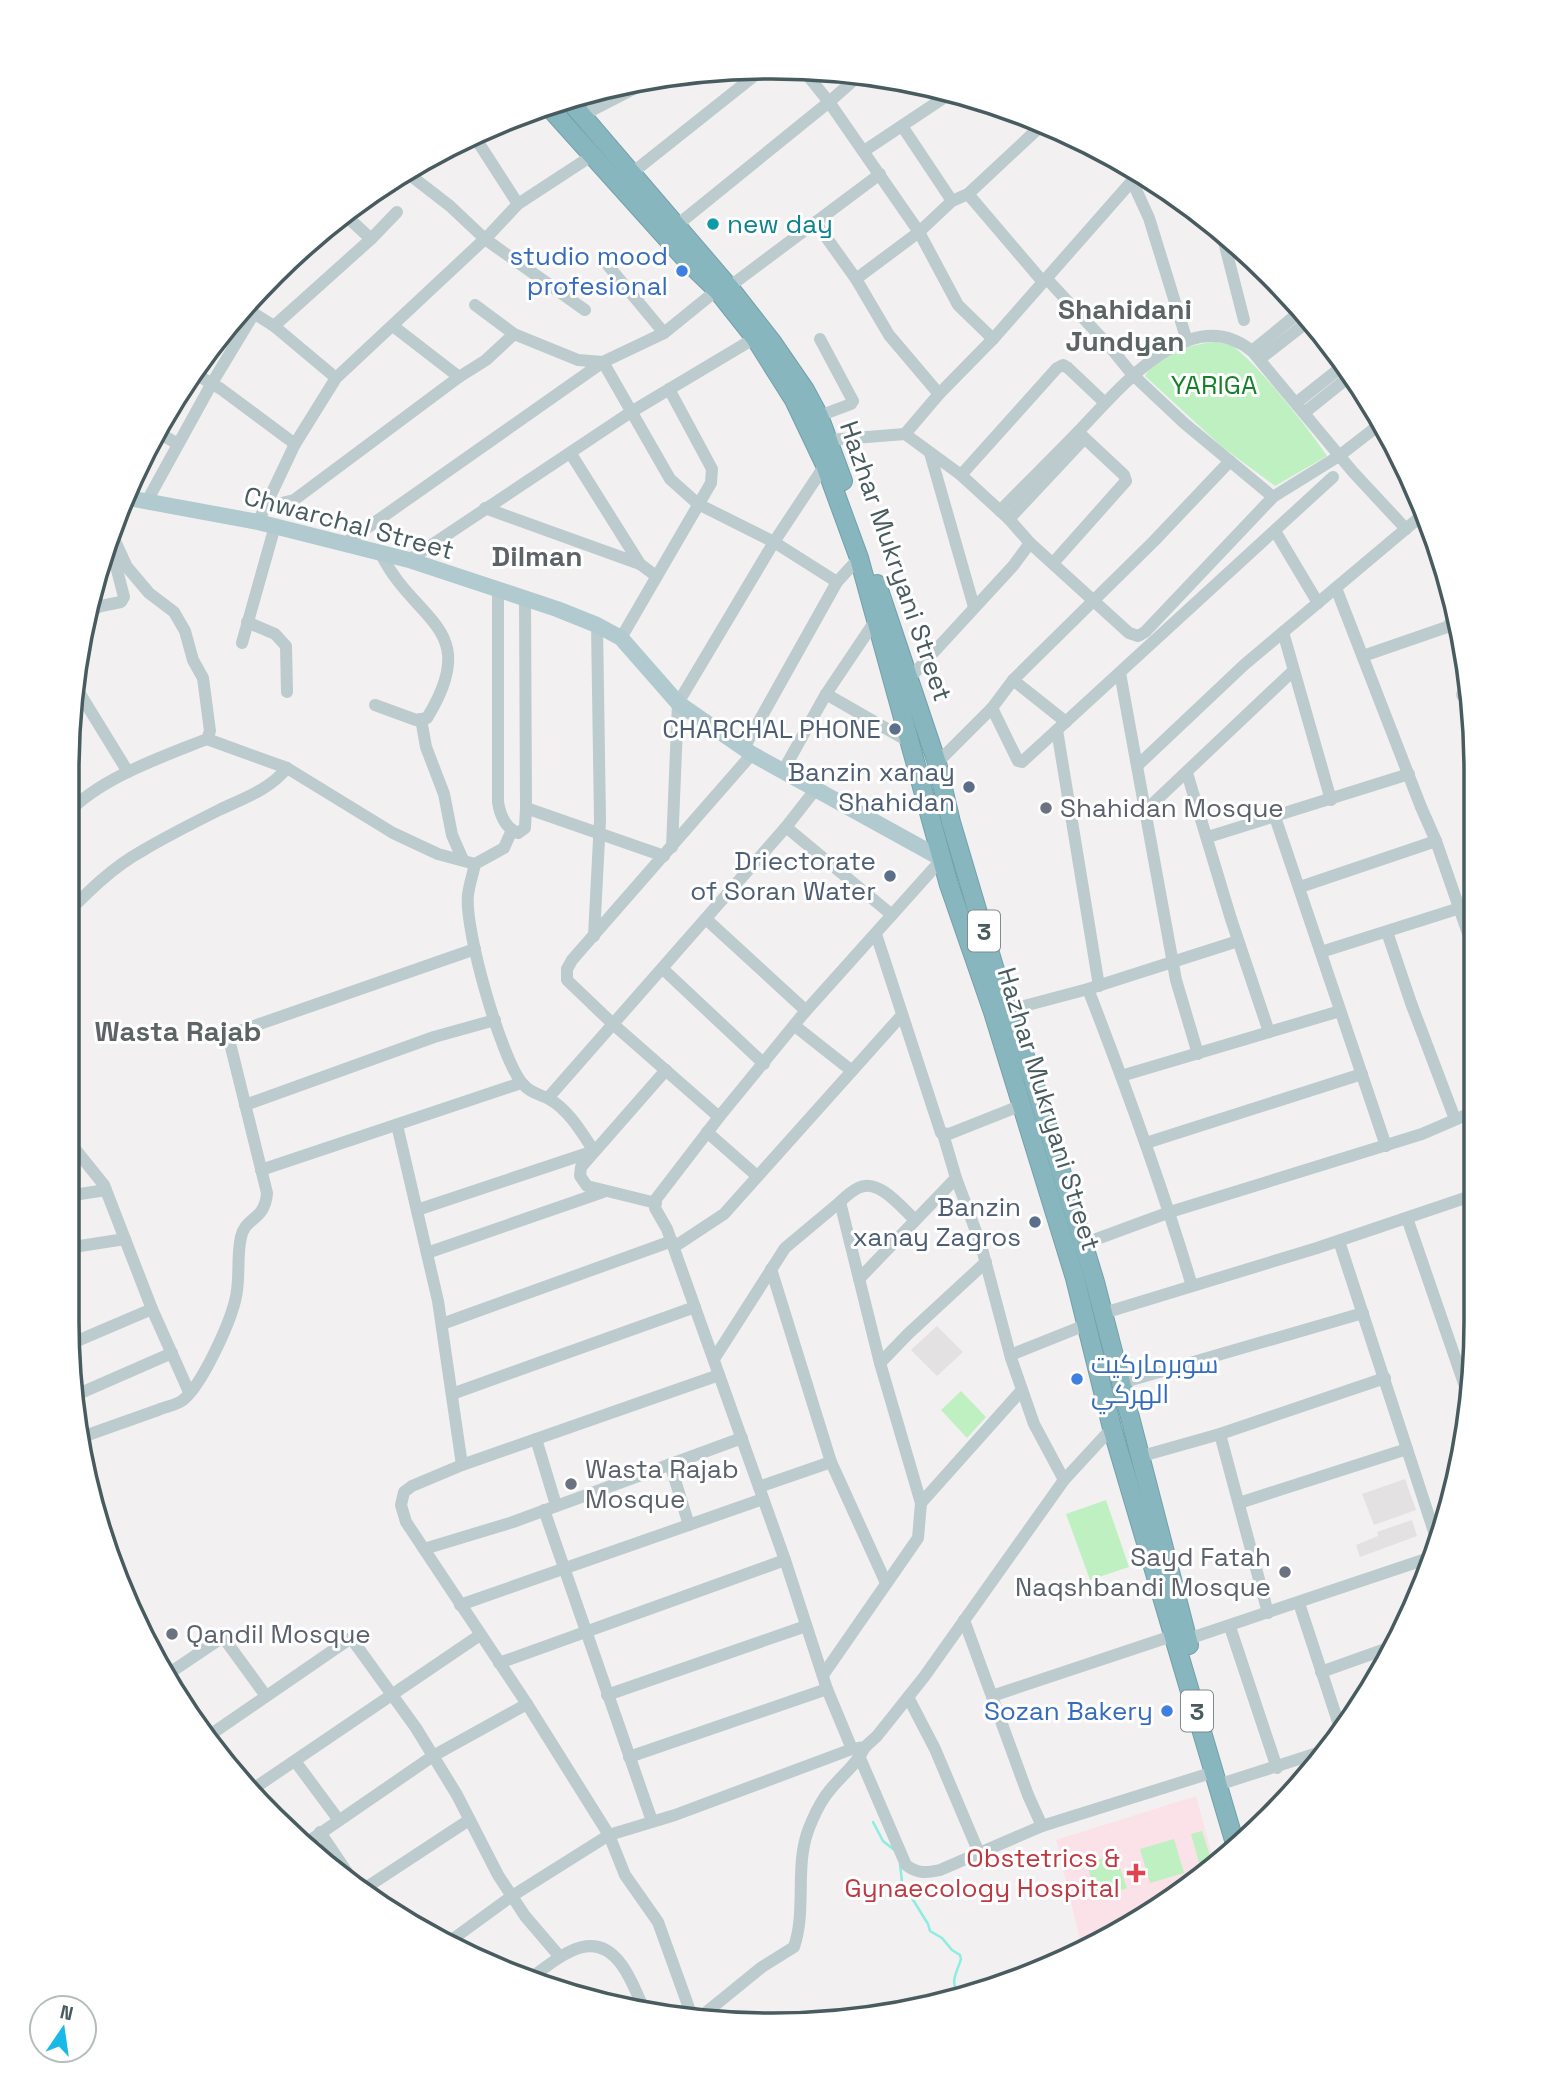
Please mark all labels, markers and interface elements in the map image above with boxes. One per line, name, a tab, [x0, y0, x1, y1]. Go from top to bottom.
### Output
place label: new day	[727, 207, 833, 241]
marker: new day	[705, 216, 721, 232]
place label: studio mood profesional	[510, 239, 668, 303]
marker: studio mood profesional	[674, 263, 690, 279]
district label: Shahidani Jundyan	[1058, 291, 1192, 359]
park label: YARIGA	[1171, 368, 1257, 402]
street label: Hazhar Mukryani Street	[832, 416, 960, 706]
street label: Chwarchal Street	[240, 479, 458, 567]
district label: Dilman	[492, 538, 582, 574]
place label: CHARCHAL PHONE	[662, 712, 881, 746]
marker: CHARCHAL PHONE	[887, 721, 903, 737]
place label: Banzin xanay Shahidan	[788, 755, 955, 819]
marker: Banzin xanay Shahidan	[961, 779, 977, 795]
place label: Shahidan Mosque	[1060, 791, 1284, 825]
marker: Shahidan Mosque	[1038, 800, 1054, 816]
place label: Driectorate of Soran Water	[690, 844, 876, 908]
marker: Driectorate of Soran Water	[882, 868, 898, 884]
road number: 3	[968, 911, 1000, 951]
street label: Hazhar Mukryani Street	[990, 963, 1108, 1255]
district label: Wasta Rajab	[95, 1013, 261, 1049]
place label: Banzin xanay Zagros	[852, 1190, 1021, 1254]
marker: Banzin xanay Zagros	[1027, 1214, 1043, 1230]
place label: سوبرماركيت الهركي	[1091, 1347, 1219, 1415]
marker: سوبرماركيت الهركي	[1069, 1371, 1085, 1387]
place label: Wasta Rajab Mosque	[585, 1452, 739, 1516]
marker: Wasta Rajab Mosque	[563, 1476, 579, 1492]
place label: Sayd Fatah Naqshbandi Mosque	[1015, 1540, 1271, 1604]
marker: Sayd Fatah Naqshbandi Mosque	[1277, 1564, 1293, 1580]
place label: Qandil Mosque	[186, 1617, 371, 1651]
marker: Qandil Mosque	[164, 1626, 180, 1642]
road number: 3	[1181, 1690, 1213, 1731]
place label: Sozan Bakery	[984, 1694, 1153, 1728]
marker: Sozan Bakery	[1159, 1703, 1175, 1719]
place label: Obstetrics & Gynaecology Hospital	[845, 1841, 1120, 1905]
marker: Obstetrics & Gynaecology Hospital	[1126, 1863, 1146, 1883]
north arrow	[28, 1994, 98, 2064]
text: N	[58, 1999, 76, 2027]

